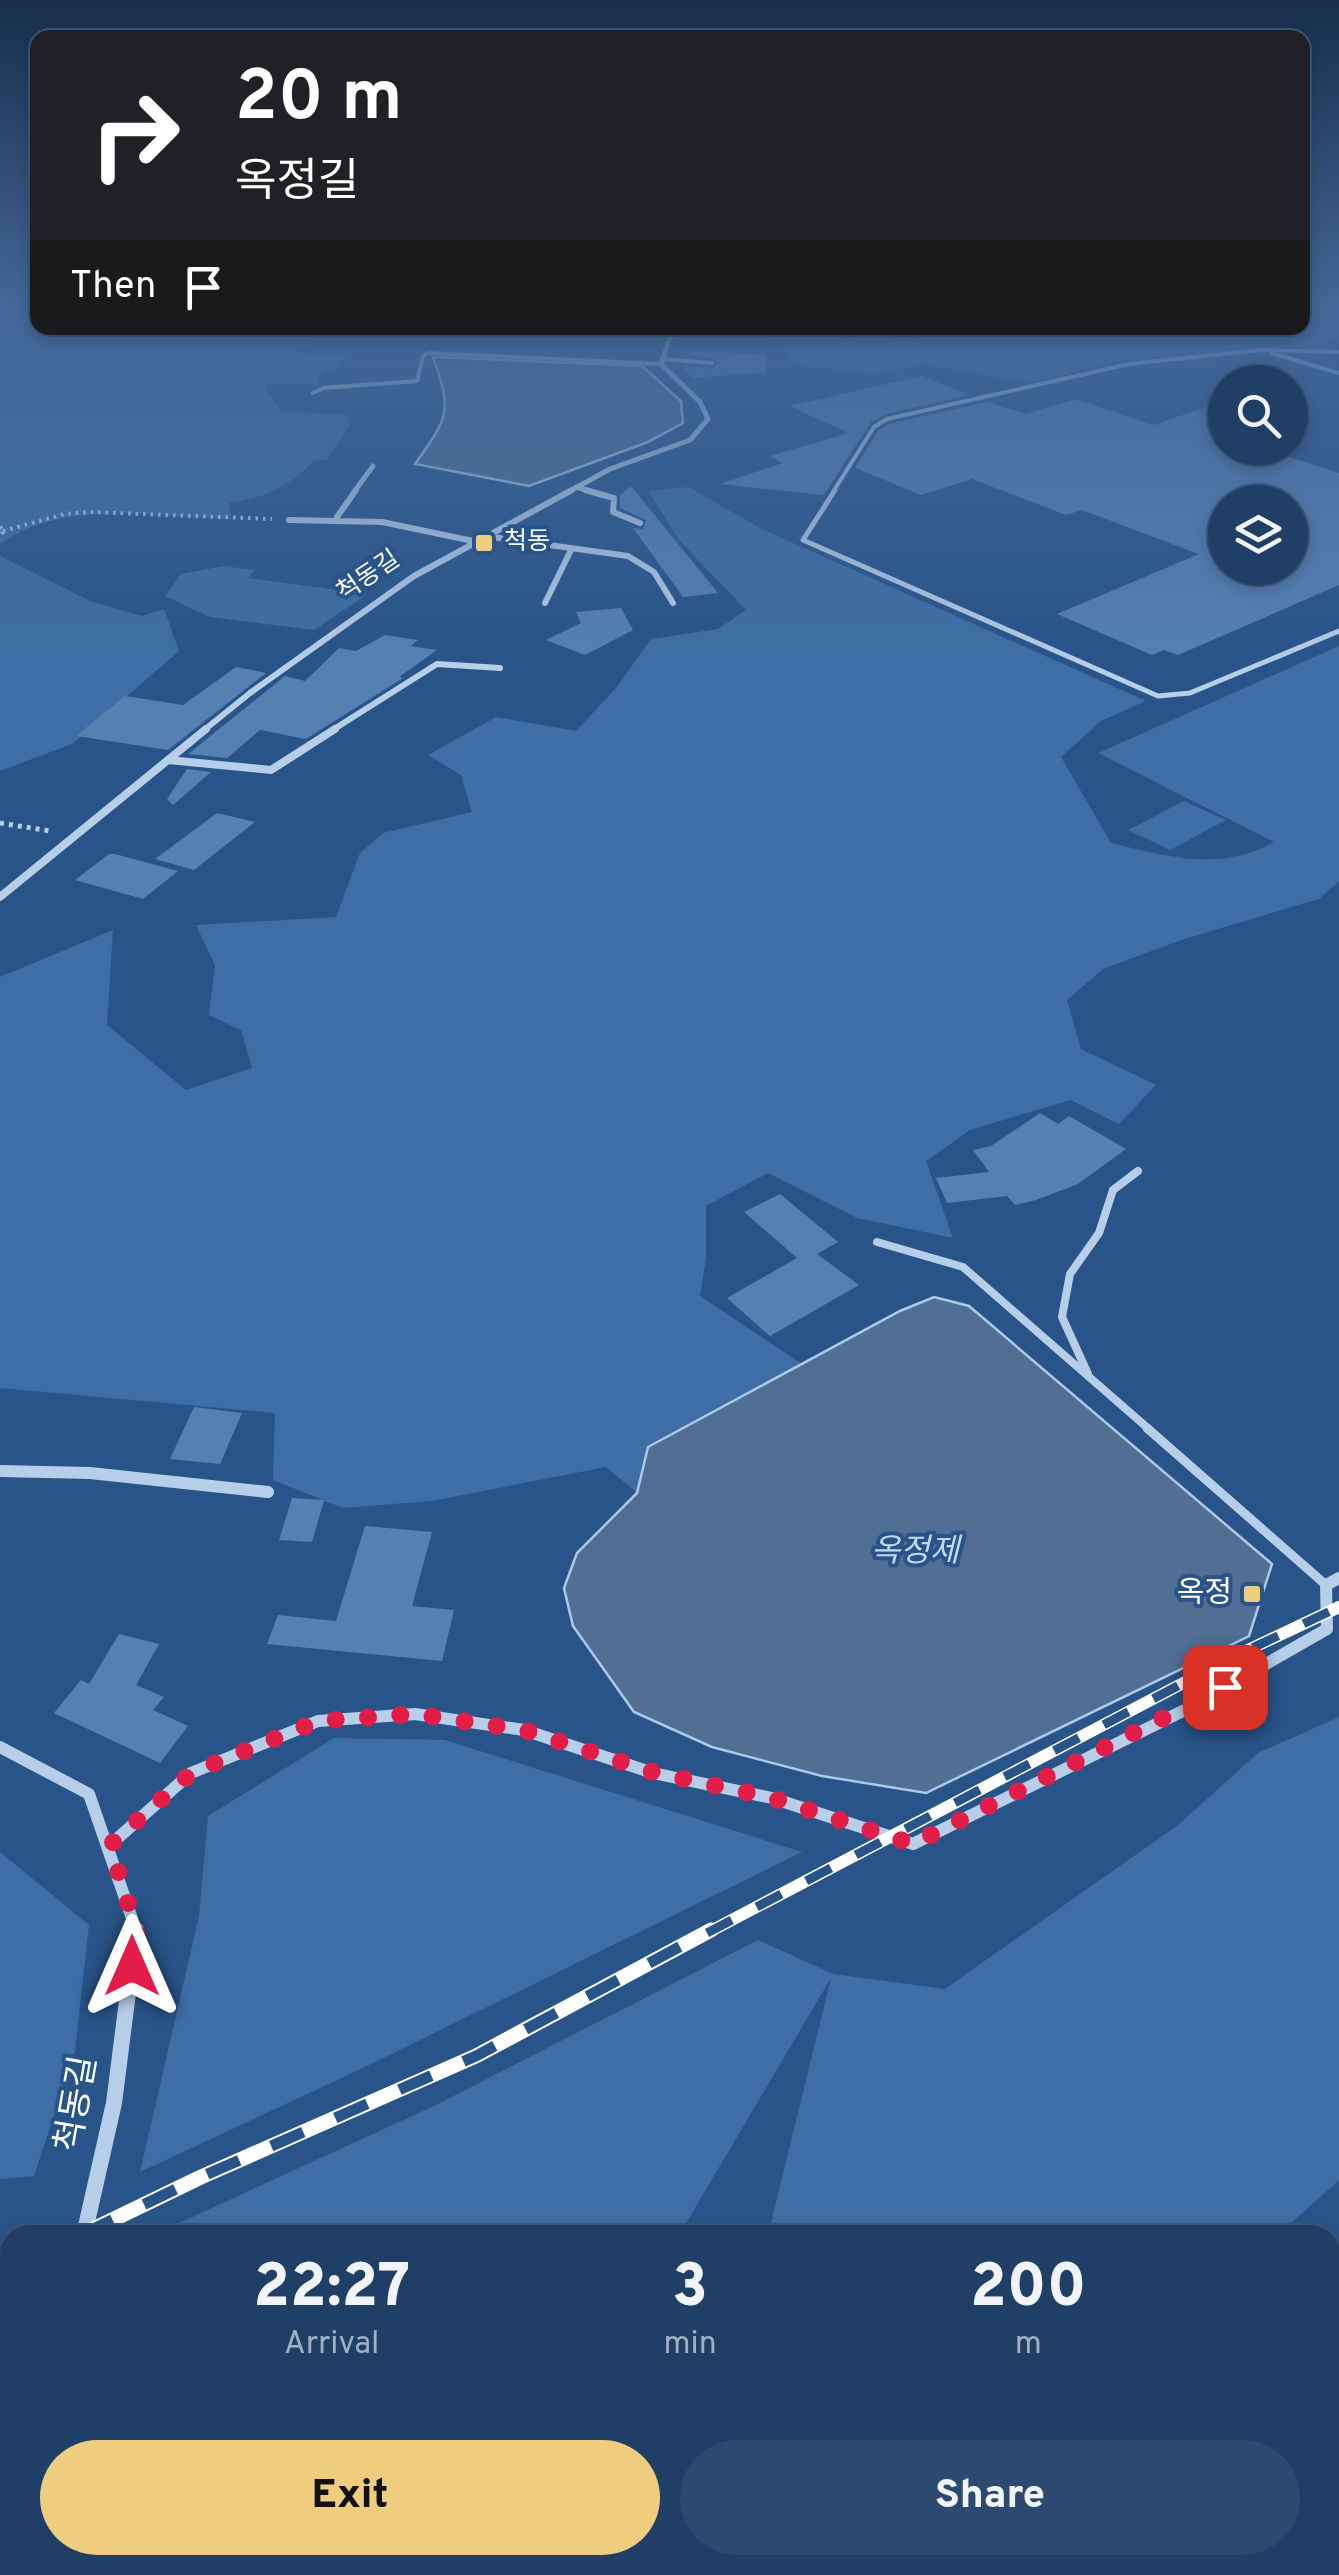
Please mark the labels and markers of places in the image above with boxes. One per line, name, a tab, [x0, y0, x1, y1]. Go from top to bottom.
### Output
place label: 척동	[504, 527, 550, 559]
marker: 척동	[473, 532, 495, 554]
place label: 옥정	[1177, 1576, 1232, 1613]
marker: 옥정	[1241, 1583, 1263, 1605]
pin	[1183, 1645, 1268, 1730]

